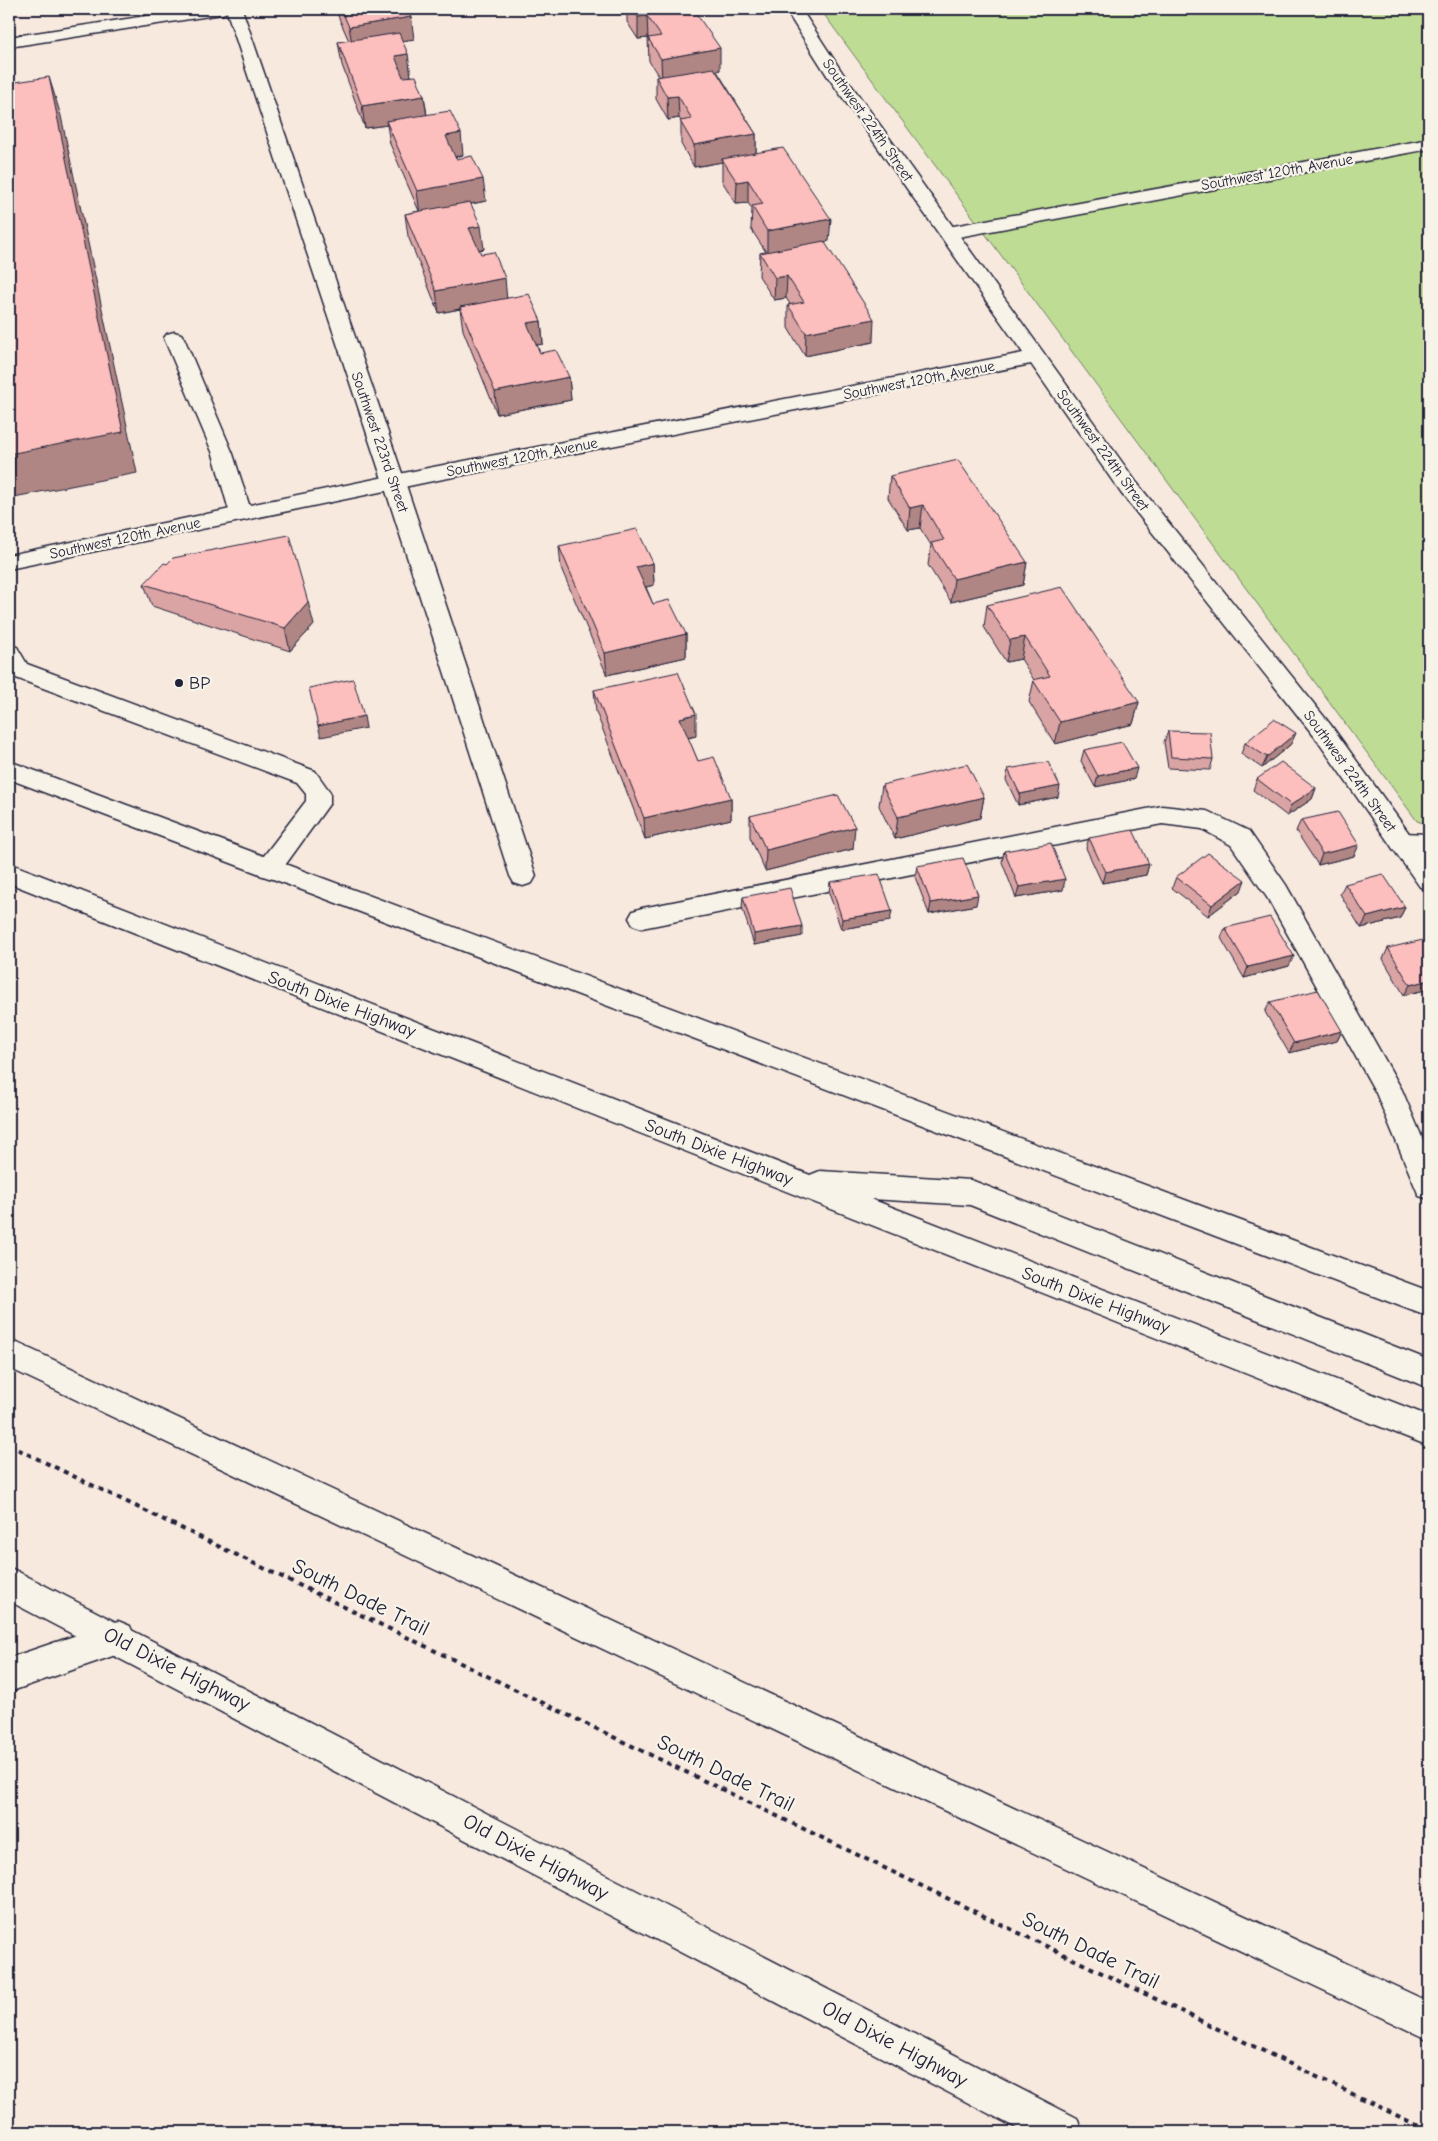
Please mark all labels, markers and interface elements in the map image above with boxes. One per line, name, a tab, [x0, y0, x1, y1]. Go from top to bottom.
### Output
street label: Southwest 224th Street	[819, 55, 918, 185]
street label: Southwest 120th Avenue	[1200, 150, 1355, 194]
street label: Southwest 120th Avenue	[842, 356, 997, 404]
street label: Southwest 223rd Street	[348, 369, 413, 515]
street label: Southwest 224th Street	[1053, 386, 1154, 515]
street label: Southwest 120th Avenue	[445, 433, 600, 481]
street label: Southwest 120th Avenue	[48, 513, 203, 563]
place label: BP	[189, 673, 210, 694]
marker: BP	[173, 677, 185, 689]
street label: Southwest 224th Street	[1300, 707, 1401, 836]
street label: South Dixie Highway	[265, 967, 420, 1043]
street label: South Dixie Highway	[642, 1115, 797, 1191]
street label: South Dixie Highway	[1019, 1263, 1174, 1339]
street label: South Dade Trail	[289, 1553, 433, 1641]
street label: Old Dixie Highway	[100, 1622, 255, 1717]
street label: South Dade Trail	[654, 1729, 798, 1817]
street label: Old Dixie Highway	[459, 1809, 613, 1906]
street label: South Dade Trail	[1019, 1906, 1163, 1994]
street label: Old Dixie Highway	[818, 1996, 972, 2093]

